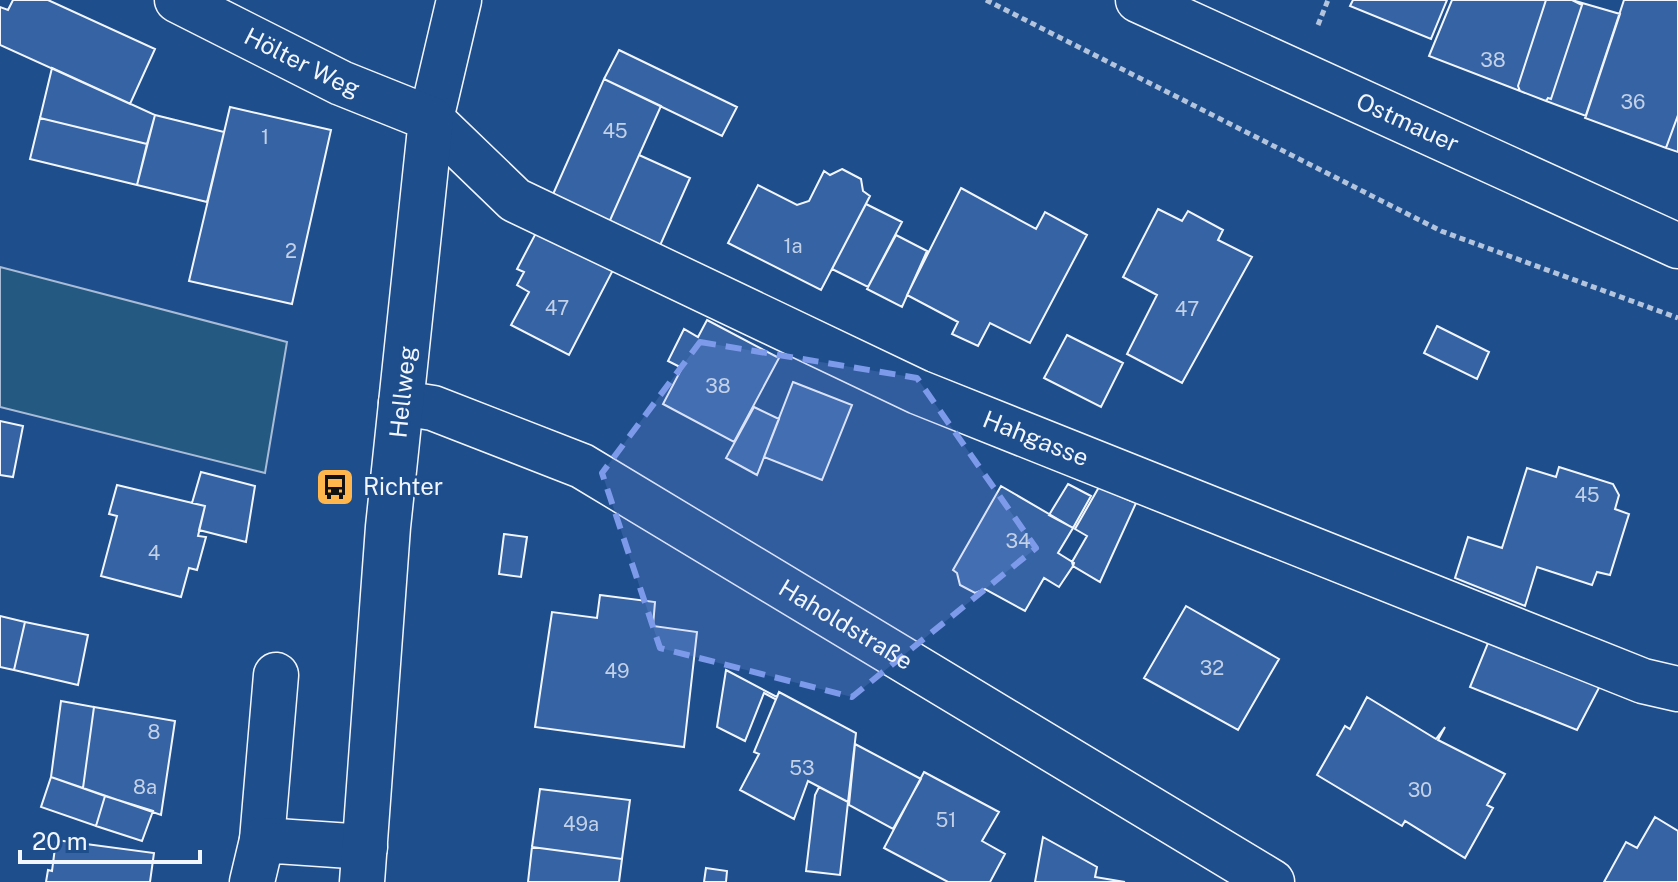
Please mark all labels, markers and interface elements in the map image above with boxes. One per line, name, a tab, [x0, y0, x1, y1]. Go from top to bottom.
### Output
street label: Hölter Weg	[240, 21, 364, 102]
house number: 38	[1480, 48, 1506, 72]
street label: Ostmauer	[1352, 86, 1463, 157]
house number: 36	[1621, 90, 1645, 114]
house number: 45	[602, 119, 628, 143]
house number: 1	[261, 125, 269, 149]
house number: 1a	[783, 234, 803, 258]
house number: 2	[285, 239, 297, 263]
house number: 47	[545, 296, 569, 320]
house number: 47	[1175, 297, 1199, 321]
street label: Hellweg	[383, 344, 421, 439]
house number: 38	[705, 374, 731, 398]
street label: Hahgasse	[979, 404, 1093, 472]
bus stop icon: Richter	[314, 466, 356, 508]
place label: Richter	[363, 472, 443, 500]
house number: 45	[1574, 483, 1600, 507]
house number: 34	[1005, 529, 1031, 553]
house number: 4	[148, 541, 160, 565]
street label: Haholdstraße	[774, 573, 918, 675]
house number: 32	[1200, 656, 1224, 680]
house number: 49	[604, 659, 630, 683]
house number: 8	[148, 720, 160, 744]
house number: 53	[789, 756, 815, 780]
house number: 8a	[133, 775, 157, 799]
house number: 30	[1408, 778, 1432, 802]
house number: 51	[936, 808, 956, 832]
house number: 49a	[563, 812, 599, 836]
scale bar	[20, 814, 200, 864]
text: 20 m	[32, 827, 88, 855]

